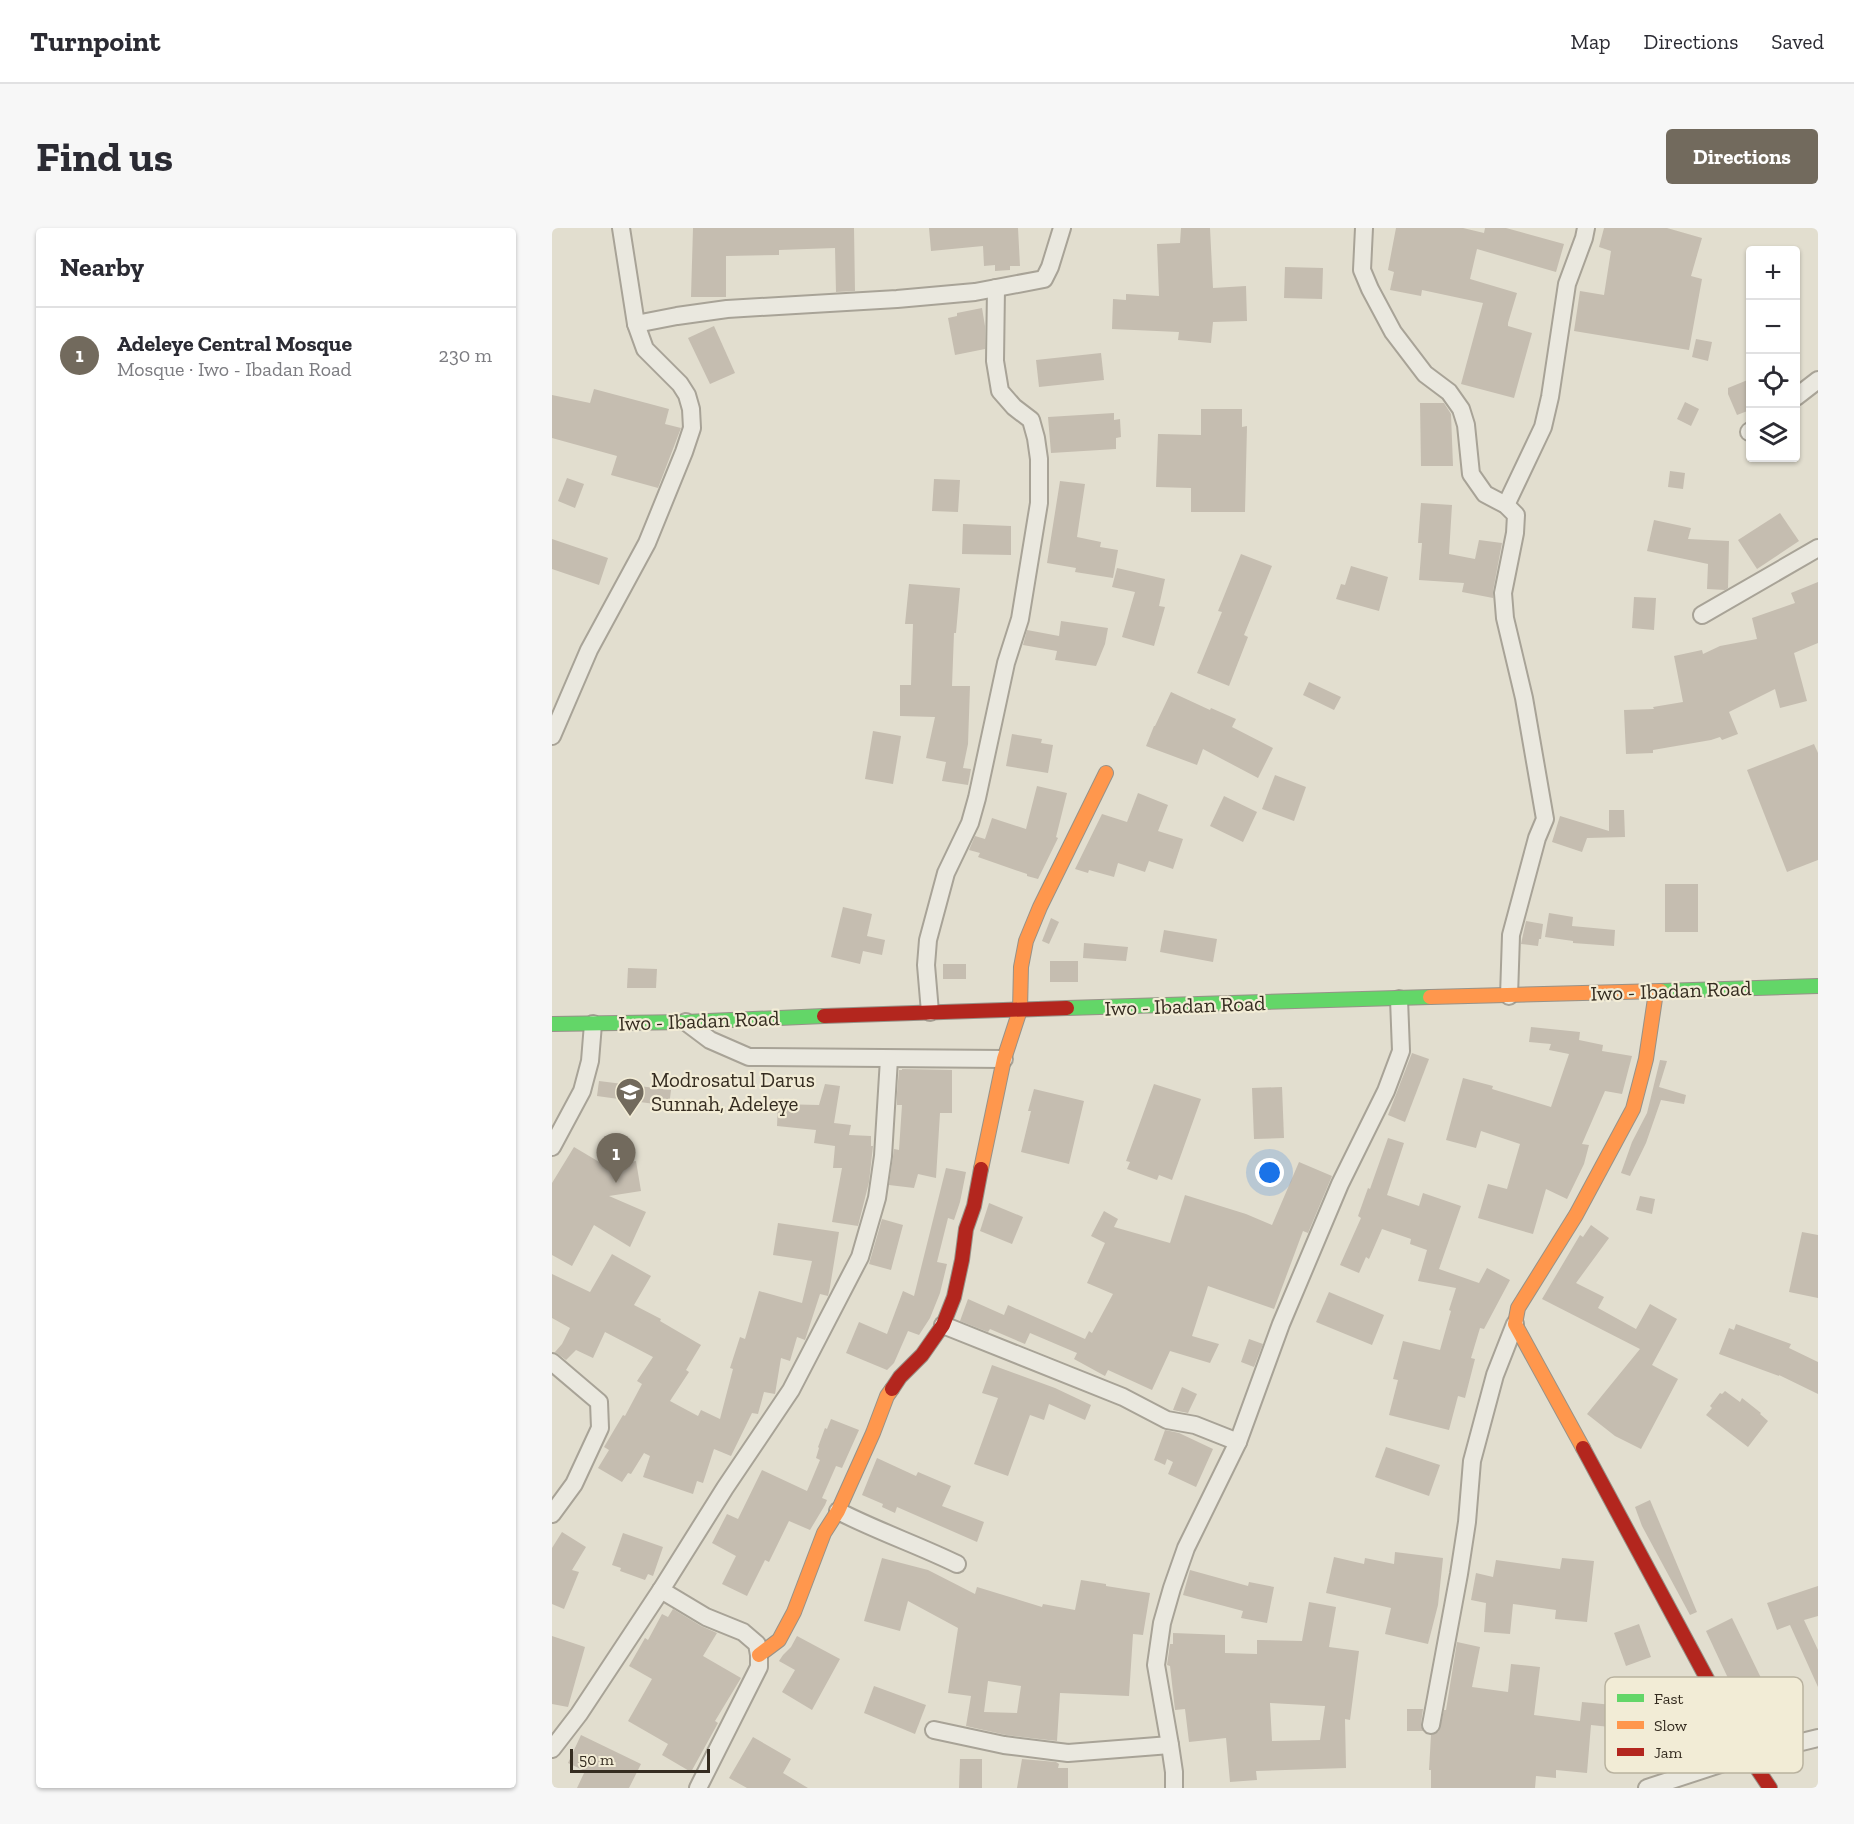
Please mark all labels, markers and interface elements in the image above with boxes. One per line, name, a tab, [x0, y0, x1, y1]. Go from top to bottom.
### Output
text: Turnpoint	[30, 25, 160, 58]
text: Map	[1571, 29, 1611, 54]
text: Directions	[1644, 29, 1738, 54]
text: Saved	[1771, 29, 1824, 54]
button: Directions	[1666, 129, 1818, 184]
text: Find us	[36, 131, 173, 182]
map controls	[1746, 246, 1800, 462]
button: +	[1746, 246, 1800, 300]
text: Nearby	[60, 251, 144, 283]
button: −	[1746, 300, 1800, 354]
text: Adeleye Central Mosque	[117, 330, 352, 357]
text: 1	[75, 343, 84, 367]
text: 230 m	[439, 343, 492, 367]
button: locate	[1746, 354, 1800, 408]
text: Mosque · Iwo - Ibadan Road	[117, 357, 352, 381]
button: layers	[1746, 408, 1800, 462]
street label: Iwo - Ibadan Road	[1590, 975, 1752, 1006]
street label: Iwo - Ibadan Road	[1104, 990, 1266, 1021]
street label: Iwo - Ibadan Road	[618, 1005, 780, 1036]
place label: Modrosatul Darus Sunnah, Adeleye	[651, 1067, 815, 1116]
school or university icon: Modrosatul Darus Sunnah, Adeleye	[614, 1076, 646, 1118]
pin: 1	[596, 1134, 636, 1183]
your location	[1255, 1158, 1284, 1187]
legend	[1605, 1677, 1803, 1773]
text: Fast	[1654, 1689, 1683, 1708]
text: Slow	[1654, 1716, 1688, 1735]
text: Jam	[1654, 1743, 1683, 1762]
scale bar	[570, 1746, 710, 1774]
text: 50 m	[579, 1750, 614, 1769]

